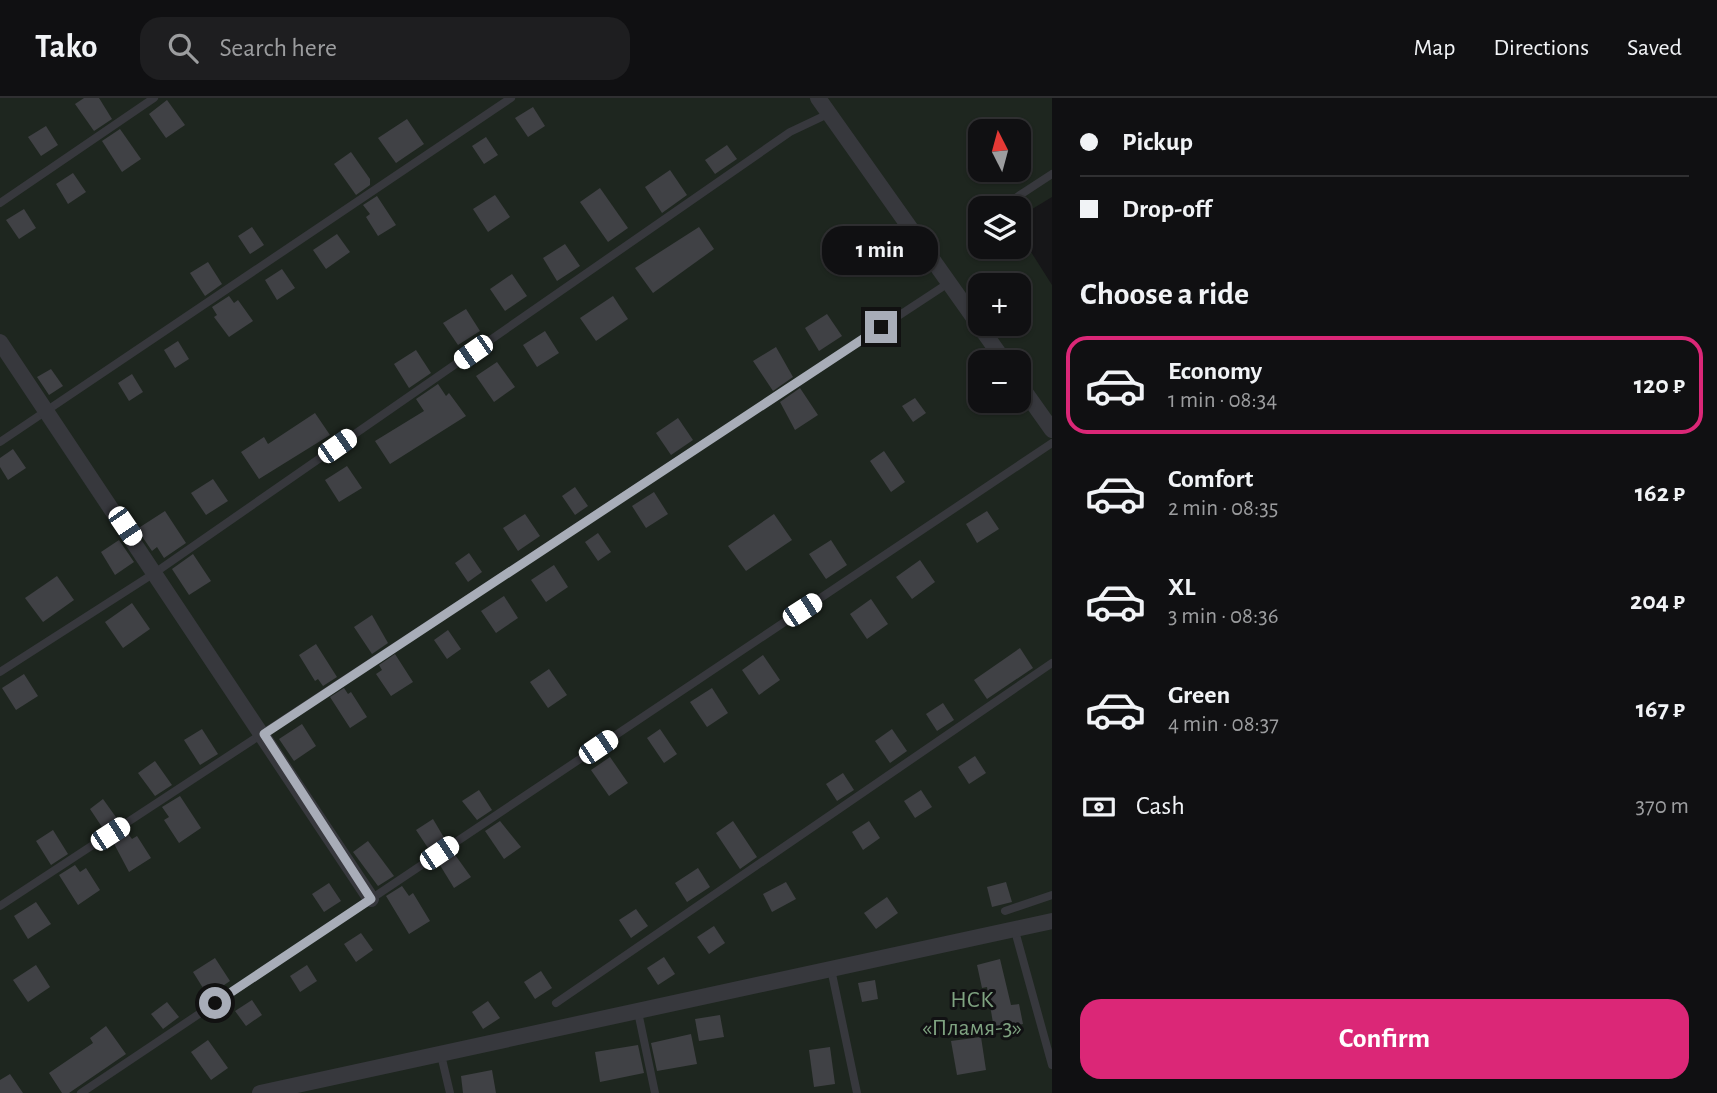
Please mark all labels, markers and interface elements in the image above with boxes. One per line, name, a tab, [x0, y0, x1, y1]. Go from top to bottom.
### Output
search box	[140, 17, 630, 80]
icon: search	[164, 29, 202, 67]
text: Tako	[35, 31, 98, 64]
text: Search here	[220, 35, 337, 61]
text: Map	[1413, 36, 1455, 60]
text: Directions	[1493, 36, 1589, 60]
text: Saved	[1627, 36, 1682, 60]
north arrow	[968, 119, 1031, 182]
map controls	[968, 119, 1031, 413]
text: Pickup	[1122, 129, 1193, 155]
button: layers	[968, 196, 1031, 259]
text: Drop-off	[1122, 196, 1211, 222]
callout: 1 min	[823, 226, 939, 274]
text: 1 min	[856, 239, 904, 262]
button: +	[968, 273, 1031, 336]
text: Choose a ride	[1080, 278, 1249, 310]
route end	[865, 311, 897, 343]
car	[450, 331, 497, 373]
button: −	[968, 350, 1031, 413]
icon: car	[1084, 354, 1147, 417]
text: Economy	[1168, 358, 1262, 384]
text: 120 ₽	[1634, 372, 1685, 398]
text: 1 min · 08:34	[1168, 389, 1277, 412]
car	[314, 425, 361, 467]
icon: car	[1084, 462, 1147, 525]
text: Comfort	[1168, 466, 1253, 492]
text: 162 ₽	[1635, 480, 1685, 506]
text: 2 min · 08:35	[1168, 497, 1278, 520]
car	[105, 503, 146, 549]
icon: car	[1084, 570, 1147, 633]
text: XL	[1168, 574, 1195, 600]
text: 204 ₽	[1630, 588, 1685, 614]
car	[779, 590, 826, 630]
text: 3 min · 08:36	[1168, 605, 1279, 628]
icon: car	[1084, 678, 1147, 741]
text: Green	[1168, 682, 1230, 708]
text: 167 ₽	[1636, 696, 1685, 722]
text: 4 min · 08:37	[1168, 713, 1279, 736]
car	[575, 727, 622, 767]
icon: cash	[1080, 788, 1118, 826]
text: Cash	[1136, 793, 1185, 819]
text: 370 m	[1636, 795, 1689, 818]
car	[87, 814, 134, 854]
car	[416, 833, 463, 873]
route start	[199, 987, 231, 1019]
park label: НСК «Пламя-3»	[922, 988, 1022, 1040]
button: Confirm	[1080, 999, 1689, 1079]

